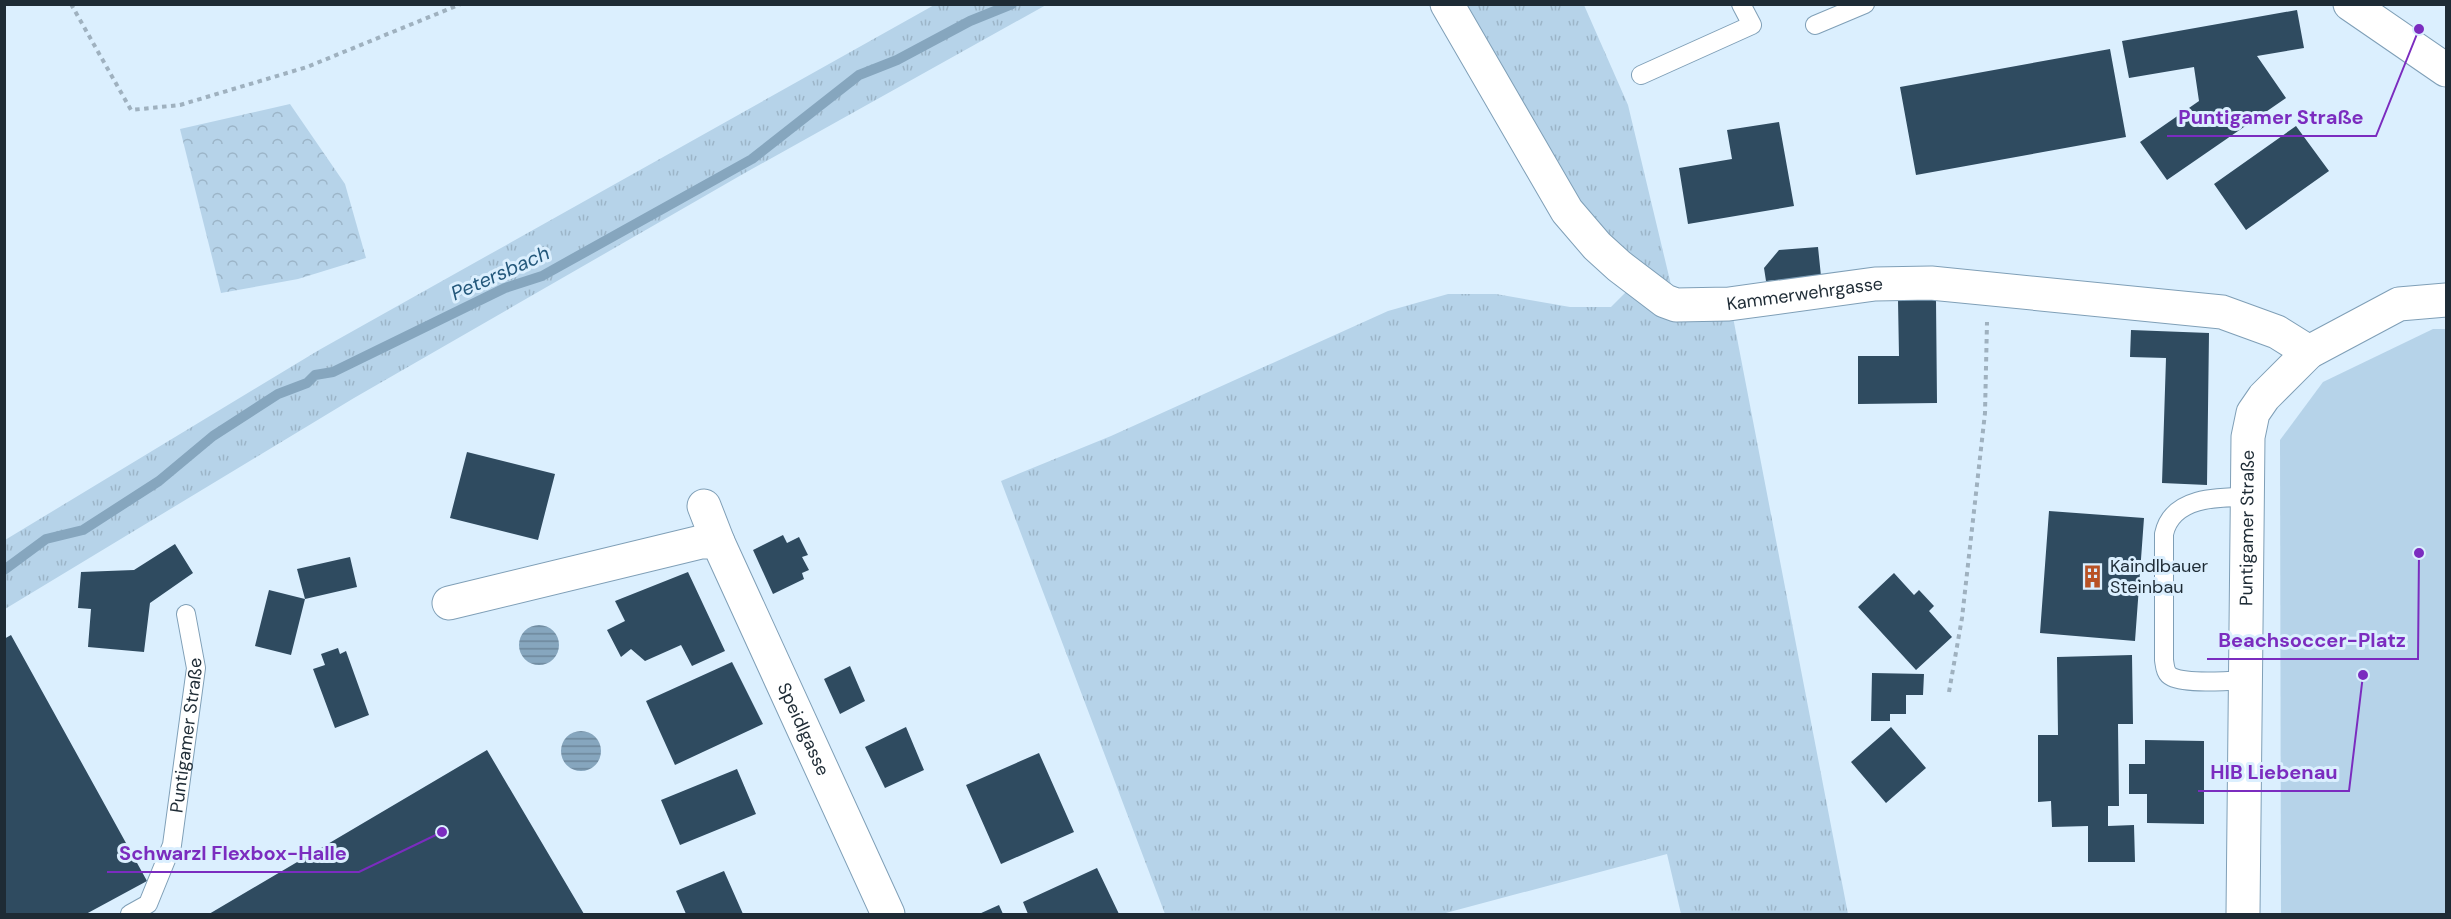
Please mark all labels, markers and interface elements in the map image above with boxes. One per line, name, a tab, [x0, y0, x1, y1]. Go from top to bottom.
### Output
callout: Puntigamer Straße	[2167, 98, 2376, 136]
text: Puntigamer Straße	[2178, 104, 2364, 130]
water label: Petersbach	[447, 240, 553, 306]
street label: Kammerwehrgasse	[1725, 272, 1883, 316]
street label: Puntigamer Straße	[2234, 450, 2260, 606]
place label: Kaindlbauer Steinbau	[2110, 554, 2208, 599]
building icon: Kaindlbauer Steinbau	[2079, 563, 2105, 589]
callout: Beachsoccer-Platz	[2207, 621, 2418, 659]
text: Beachsoccer-Platz	[2218, 627, 2406, 653]
street label: Puntigamer Straße	[165, 656, 208, 814]
street label: Speidlgasse	[772, 679, 835, 779]
callout: HIB Liebenau	[2198, 753, 2349, 791]
text: HIB Liebenau	[2210, 759, 2338, 785]
callout: Schwarzl Flexbox-Halle	[107, 834, 359, 872]
text: Schwarzl Flexbox-Halle	[119, 840, 347, 866]

